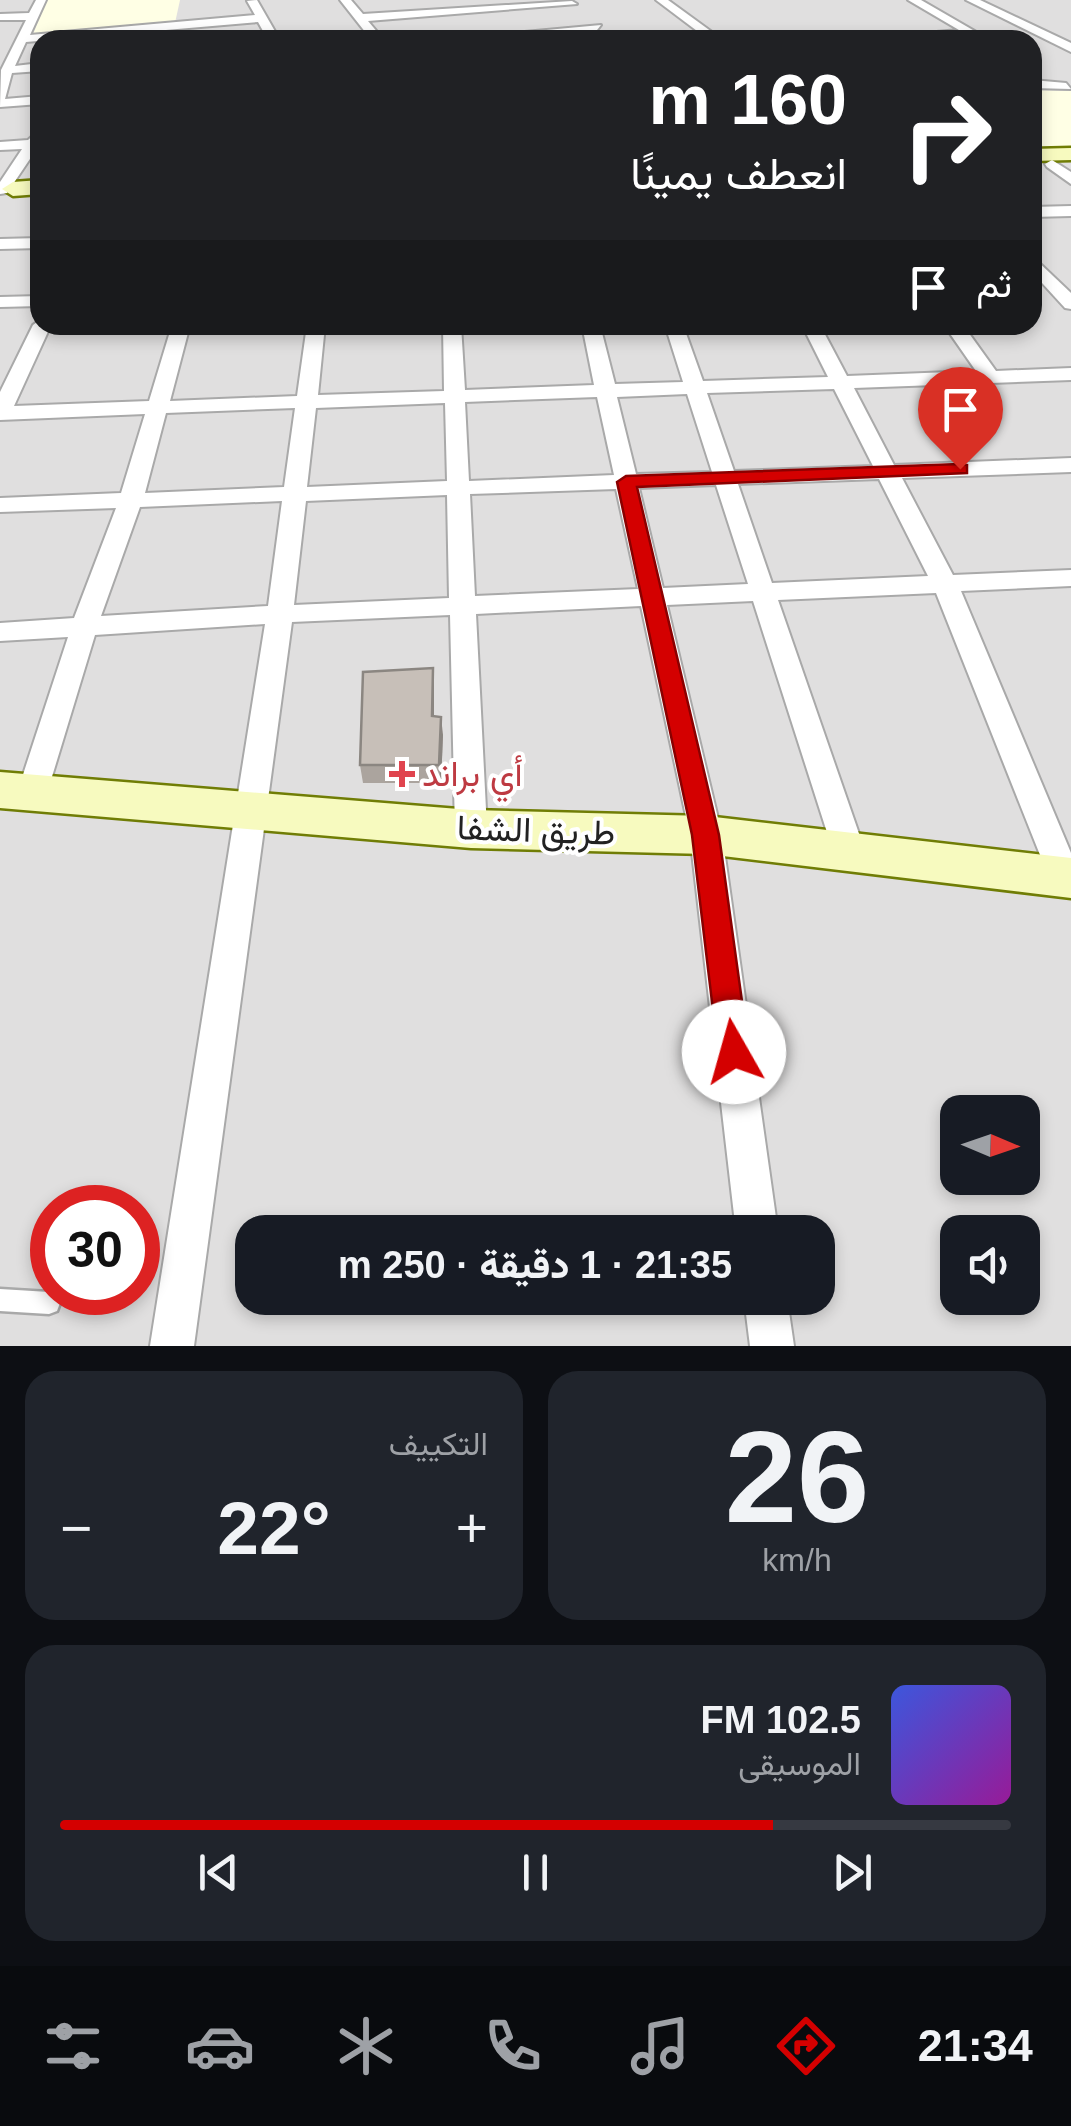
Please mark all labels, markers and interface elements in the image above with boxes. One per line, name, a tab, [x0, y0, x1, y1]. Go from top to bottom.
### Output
text: 160 m	[649, 61, 847, 139]
icon: right	[882, 70, 1012, 200]
text: انعطف يمينًا	[630, 148, 847, 199]
icon: arrive	[901, 260, 956, 315]
text: ثم	[976, 263, 1012, 305]
pin	[918, 367, 1003, 470]
icon: arrive	[933, 382, 988, 437]
place label: أي براند	[422, 754, 523, 803]
marker: أي براند	[391, 763, 413, 785]
street label: طريق الشفا	[456, 807, 616, 855]
position arrow	[682, 1000, 786, 1104]
north arrow	[940, 1095, 1040, 1195]
map controls	[940, 1095, 1040, 1315]
speed limit sign: 30	[30, 1185, 160, 1315]
button: sound	[940, 1215, 1040, 1315]
text: 21:35 · 1 دقيقة · 250 m	[338, 1244, 732, 1286]
text: 26	[725, 1404, 869, 1550]
text: التكييف	[389, 1426, 488, 1462]
text: 22°	[217, 1486, 331, 1570]
text: −	[60, 1497, 92, 1559]
text: +	[456, 1497, 488, 1559]
text: km/h	[762, 1542, 832, 1578]
text: 102.5 FM	[700, 1699, 861, 1741]
text: الموسيقى	[738, 1746, 861, 1782]
icon: previous	[191, 1845, 246, 1900]
icon: pause	[508, 1845, 563, 1900]
icon: next	[825, 1845, 880, 1900]
icon: filters	[38, 2011, 108, 2081]
icon: car	[185, 2011, 255, 2081]
icon: climate	[331, 2011, 401, 2081]
icon: phone	[478, 2011, 548, 2081]
icon: music	[625, 2011, 695, 2081]
icon: directions	[771, 2011, 841, 2081]
text: 21:34	[918, 2020, 1033, 2071]

